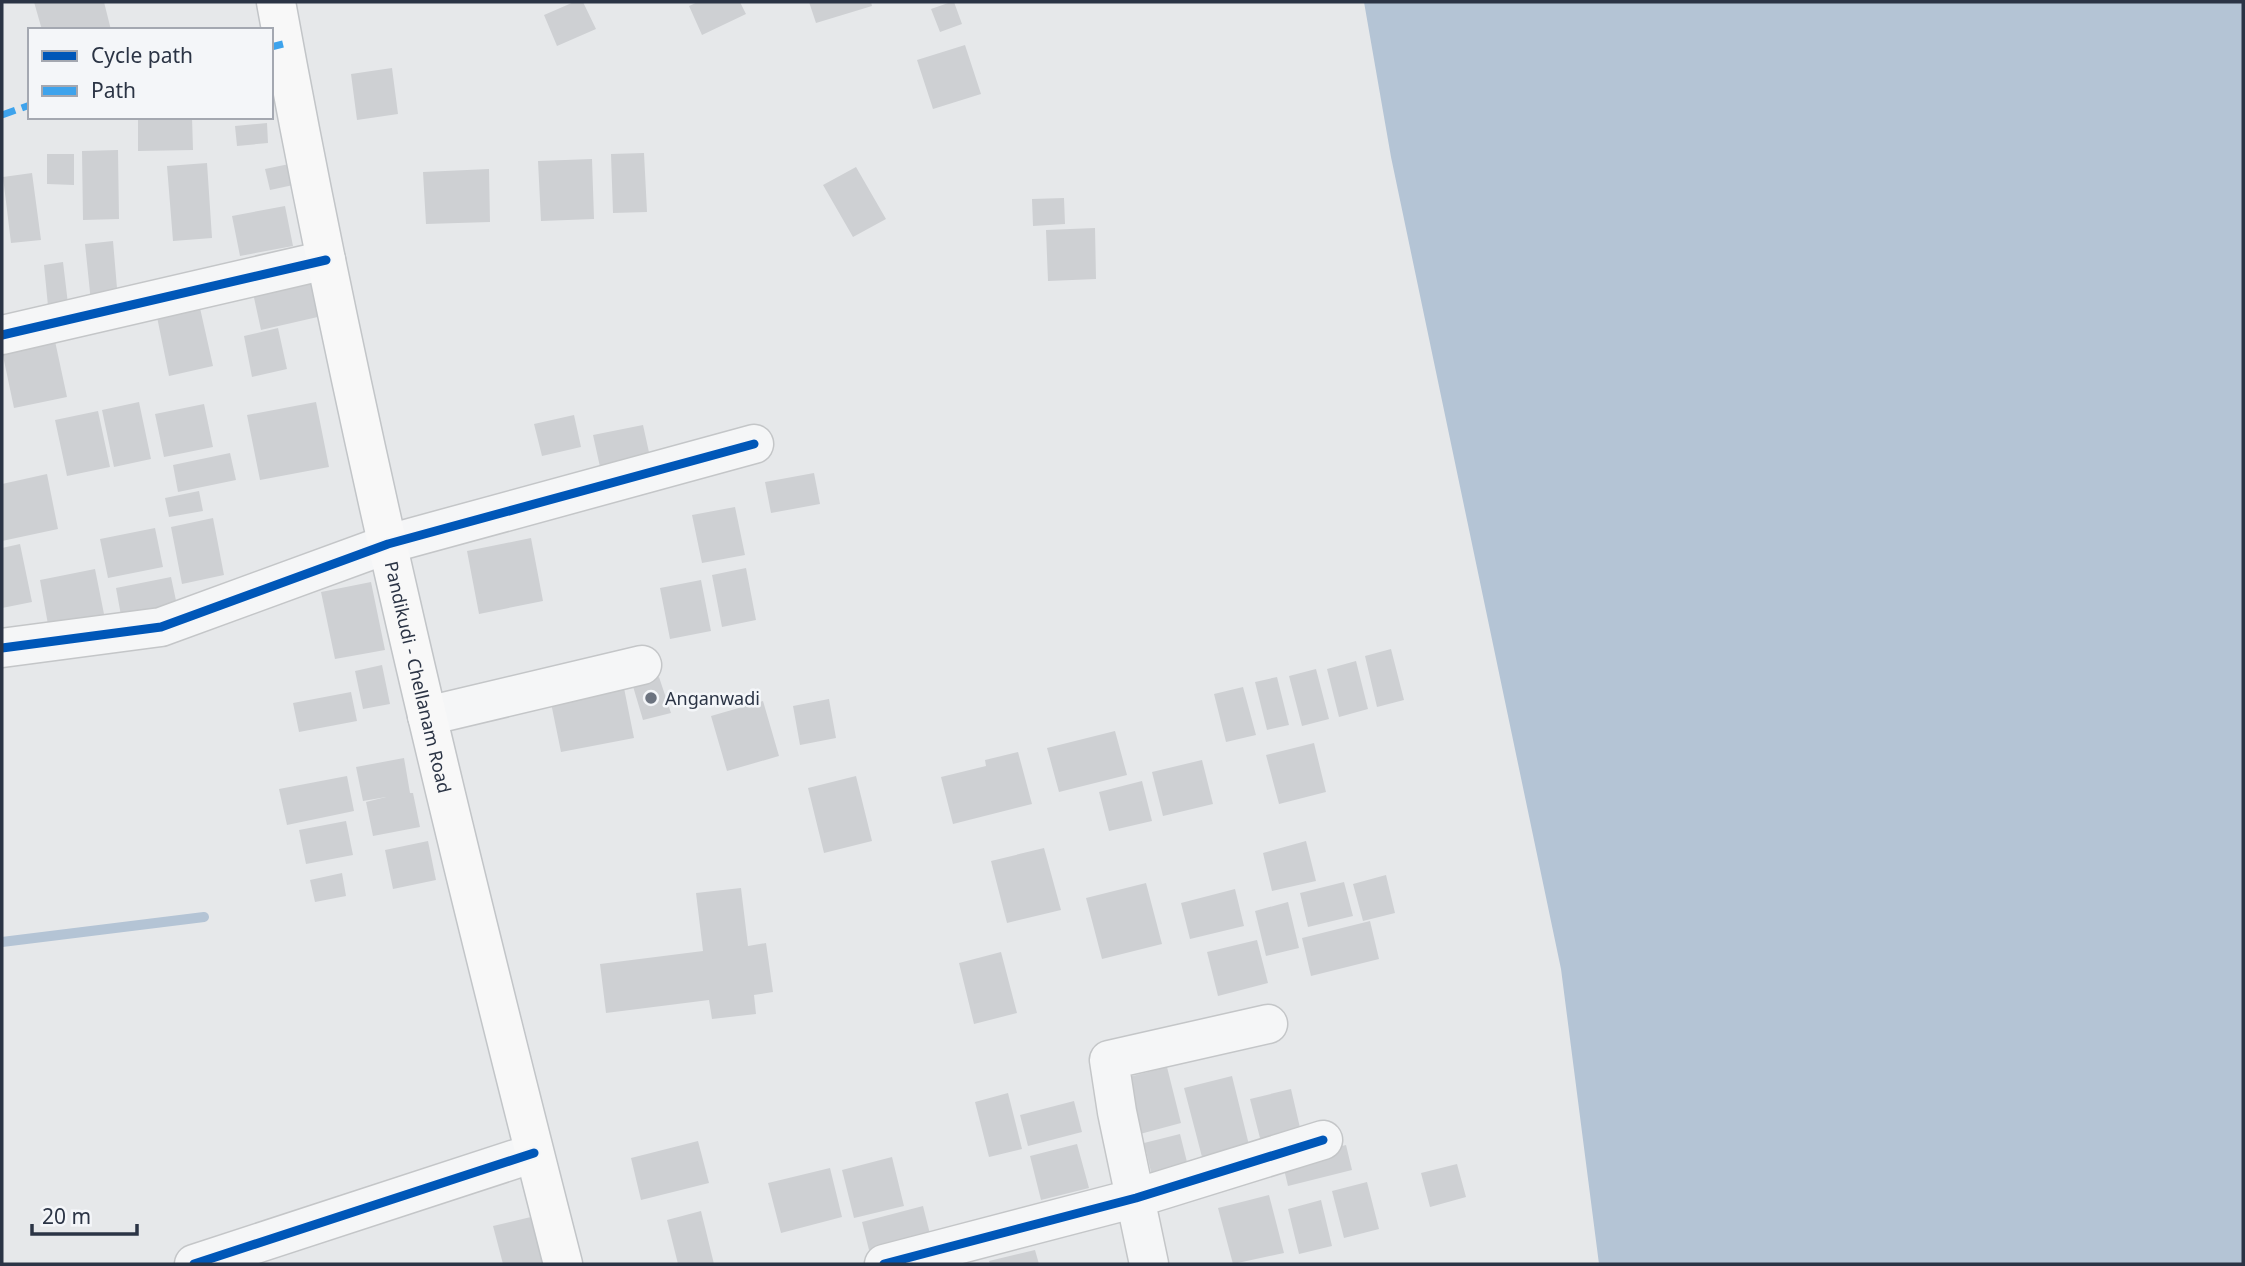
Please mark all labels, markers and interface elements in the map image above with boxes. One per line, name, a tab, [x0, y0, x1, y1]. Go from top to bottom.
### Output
legend	[28, 28, 273, 119]
text: Cycle path	[91, 41, 193, 69]
text: Path	[91, 76, 136, 104]
street label: Pandikudi - Chellanam Road	[380, 559, 457, 796]
place label: Anganwadi	[665, 686, 760, 710]
marker: Anganwadi	[643, 690, 659, 706]
scale bar	[32, 1192, 136, 1236]
text: 20 m	[42, 1202, 91, 1230]

